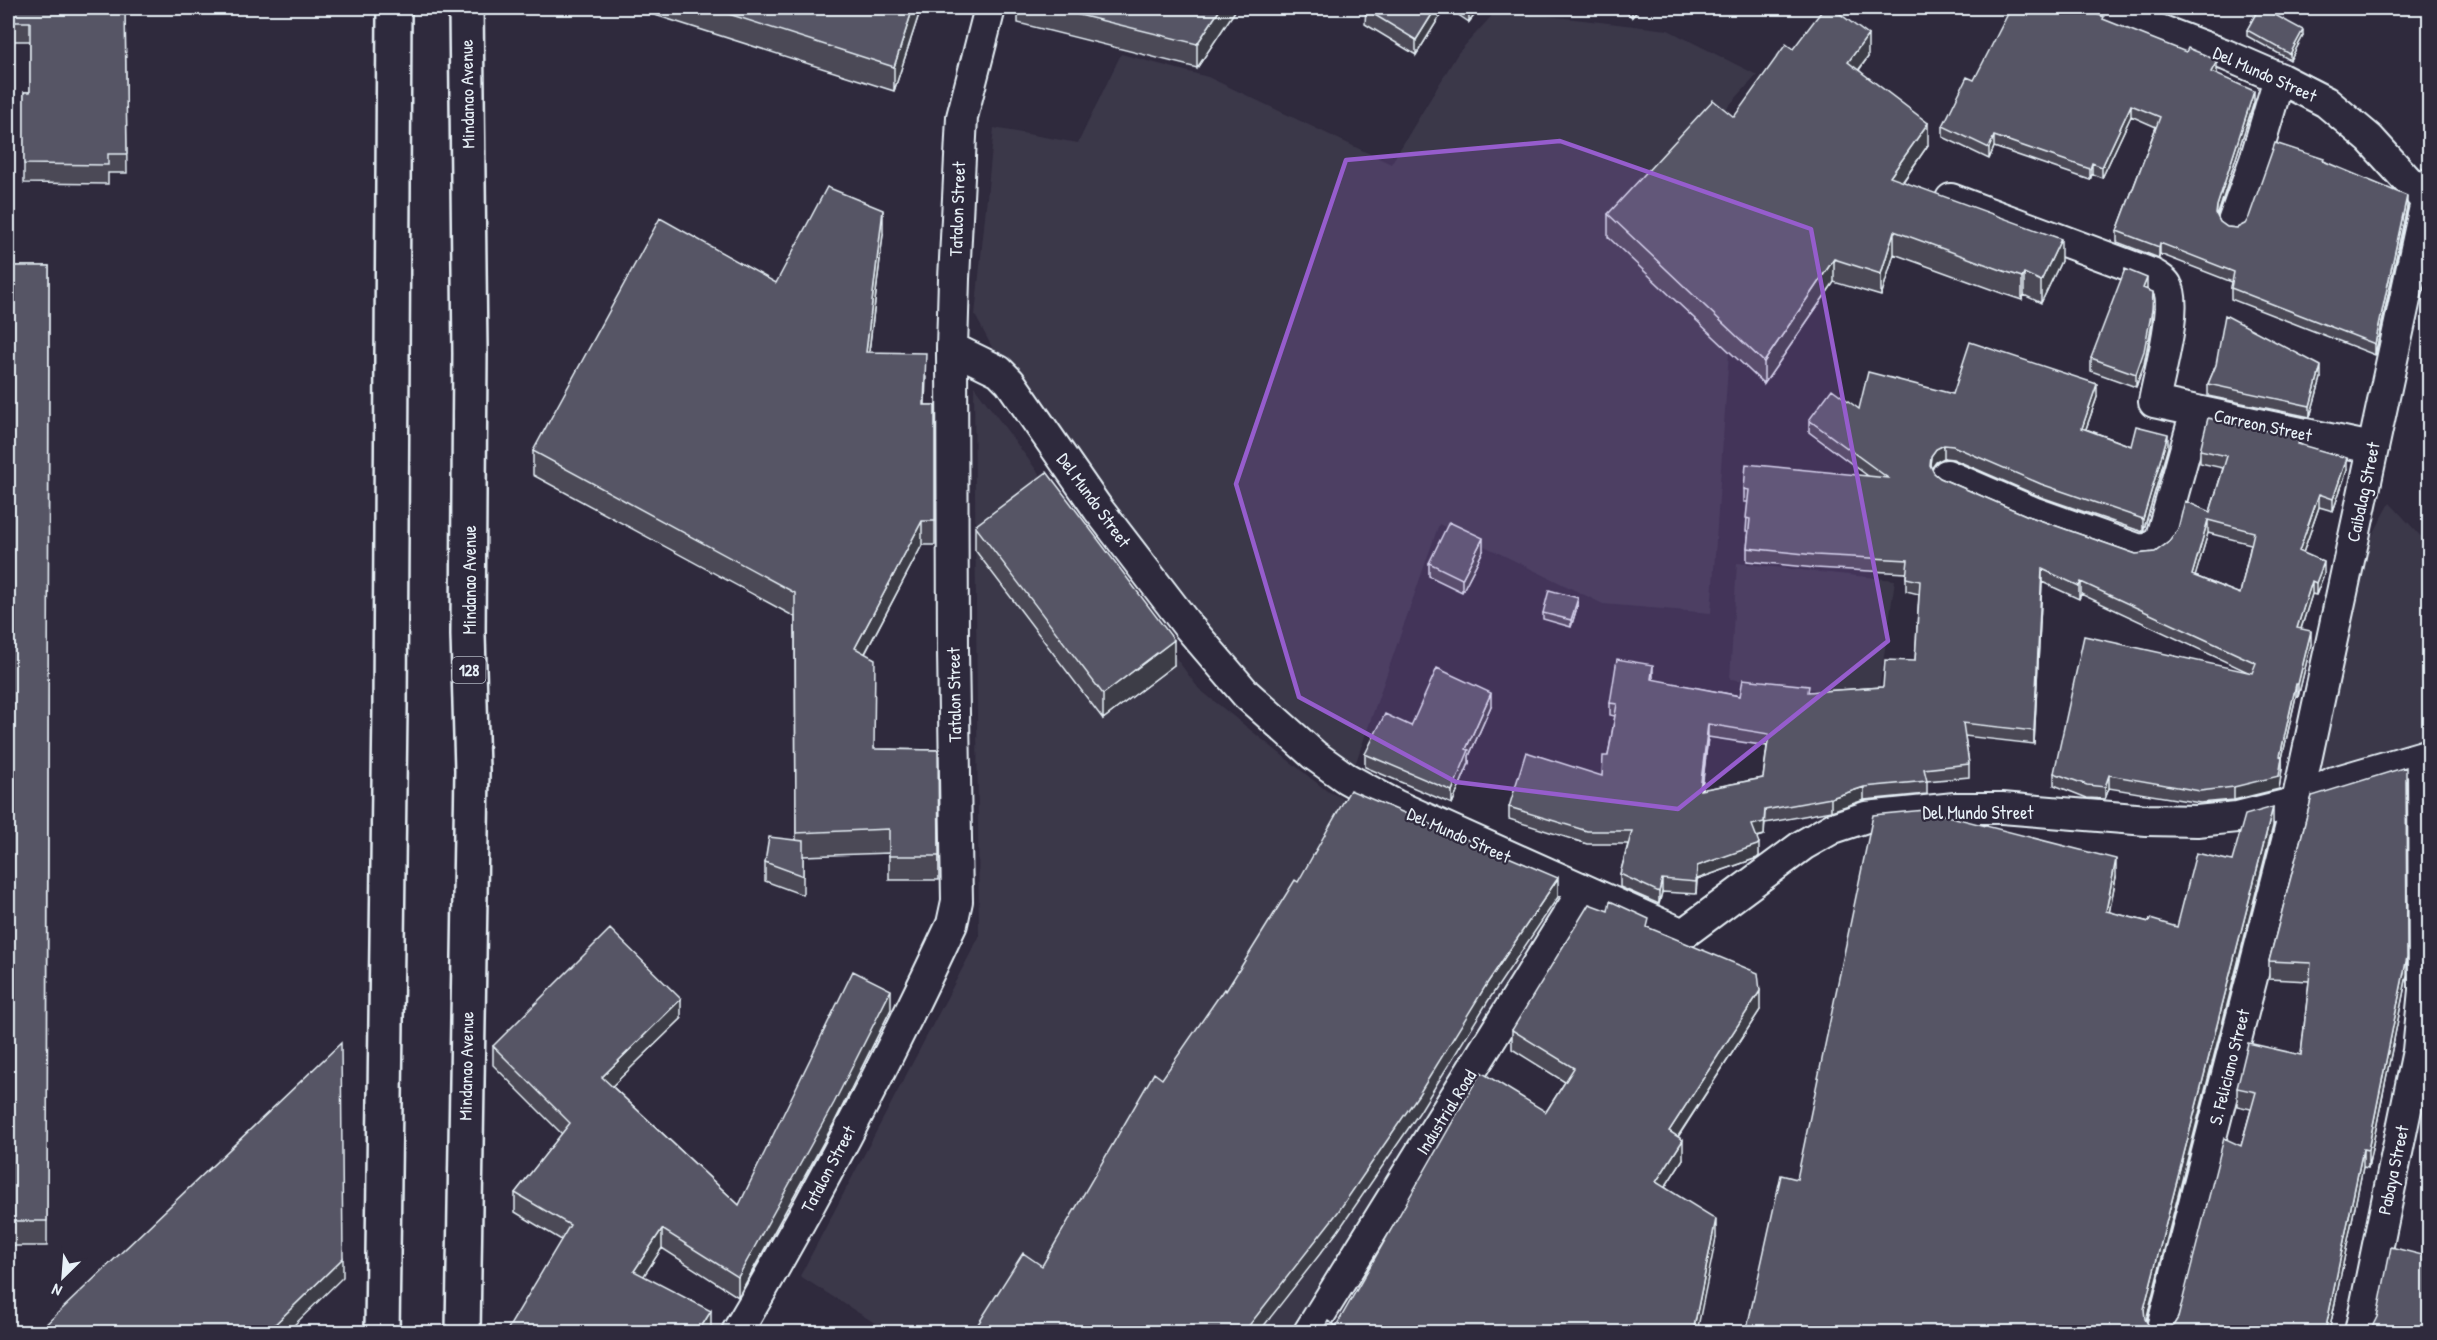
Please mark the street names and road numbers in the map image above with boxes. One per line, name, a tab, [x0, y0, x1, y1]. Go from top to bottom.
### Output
street label: Mindanao Avenue	[454, 39, 480, 149]
street label: Del Mundo Street	[2209, 40, 2322, 108]
street label: Tatalon Street	[943, 160, 971, 257]
street label: Carreon Street	[2212, 402, 2315, 448]
street label: Caibalag Street	[2340, 439, 2386, 544]
street label: Del Mundo Street	[1051, 448, 1137, 553]
street label: Mindanao Avenue	[457, 525, 482, 635]
street label: Tatalon Street	[941, 647, 967, 743]
road number: 128	[452, 657, 486, 683]
street label: Del Mundo Street	[1922, 800, 2034, 825]
street label: Del Mundo Street	[1403, 801, 1516, 869]
street label: S. Feliciano Street	[2203, 1006, 2256, 1128]
street label: Mindanao Avenue	[453, 1011, 479, 1121]
street label: Industrial Road	[1410, 1065, 1482, 1159]
street label: Tatalon Street	[795, 1121, 862, 1217]
street label: Pabaya Street	[2371, 1122, 2415, 1217]

